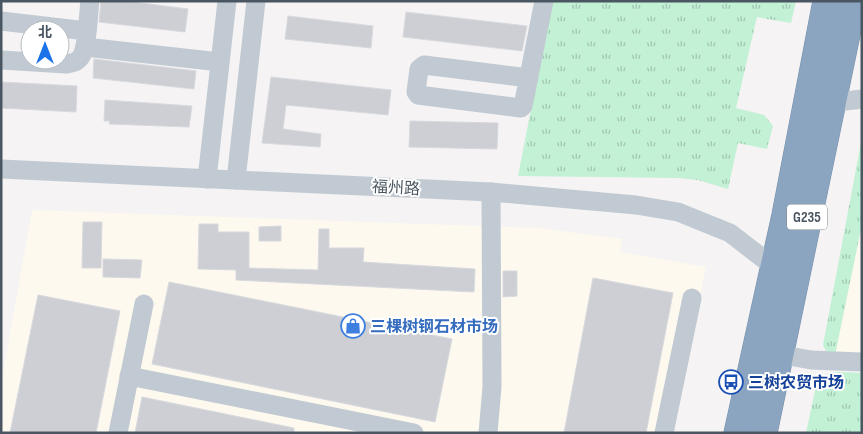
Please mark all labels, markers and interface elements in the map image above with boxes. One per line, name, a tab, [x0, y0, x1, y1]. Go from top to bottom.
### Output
north arrow	[20, 20, 70, 70]
text: 北	[38, 24, 52, 41]
street label: 福州路	[371, 178, 420, 199]
road number: G235	[787, 204, 827, 230]
shop icon: 三棵树钢石材市场	[340, 313, 366, 339]
place label: 三棵树钢石材市场	[370, 317, 498, 337]
bus stop icon: 三树农贸市场	[718, 369, 744, 395]
place label: 三树农贸市场	[748, 373, 844, 393]

